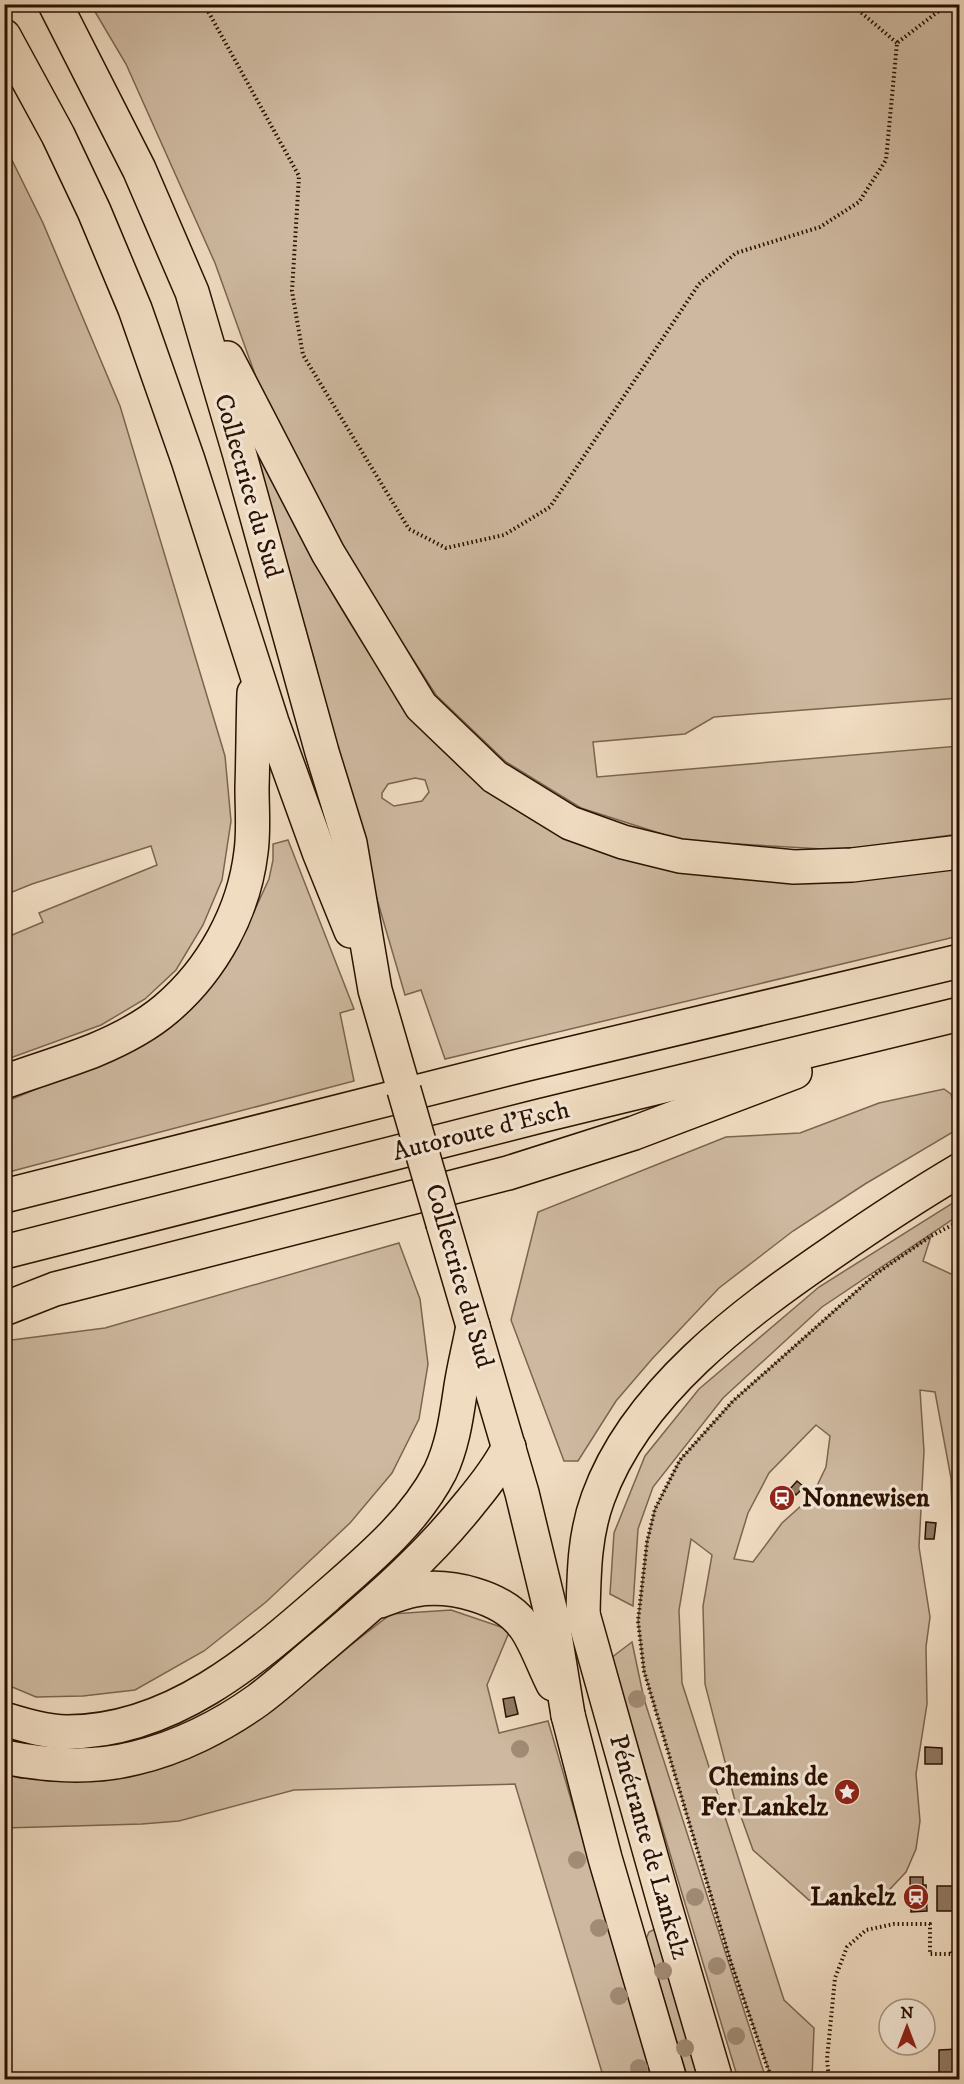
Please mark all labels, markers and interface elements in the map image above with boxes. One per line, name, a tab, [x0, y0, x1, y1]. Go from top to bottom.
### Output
street label: Collectrice du Sud	[206, 390, 290, 582]
street label: Autoroute d'Esch	[389, 1093, 573, 1169]
street label: Collectrice du Sud	[417, 1180, 501, 1372]
place label: Nonnewisen	[802, 1482, 930, 1515]
station icon: Nonnewisen	[767, 1483, 797, 1513]
street label: Pénétrante de Lankelz	[601, 1731, 697, 1963]
place label: Chemins de Fer Lankelz	[701, 1761, 829, 1824]
place icon: Chemins de Fer Lankelz	[832, 1777, 862, 1807]
place label: Lankelz	[810, 1881, 897, 1914]
station icon: Lankelz	[901, 1882, 931, 1912]
north arrow	[877, 1997, 937, 2057]
text: N	[900, 2003, 914, 2023]

